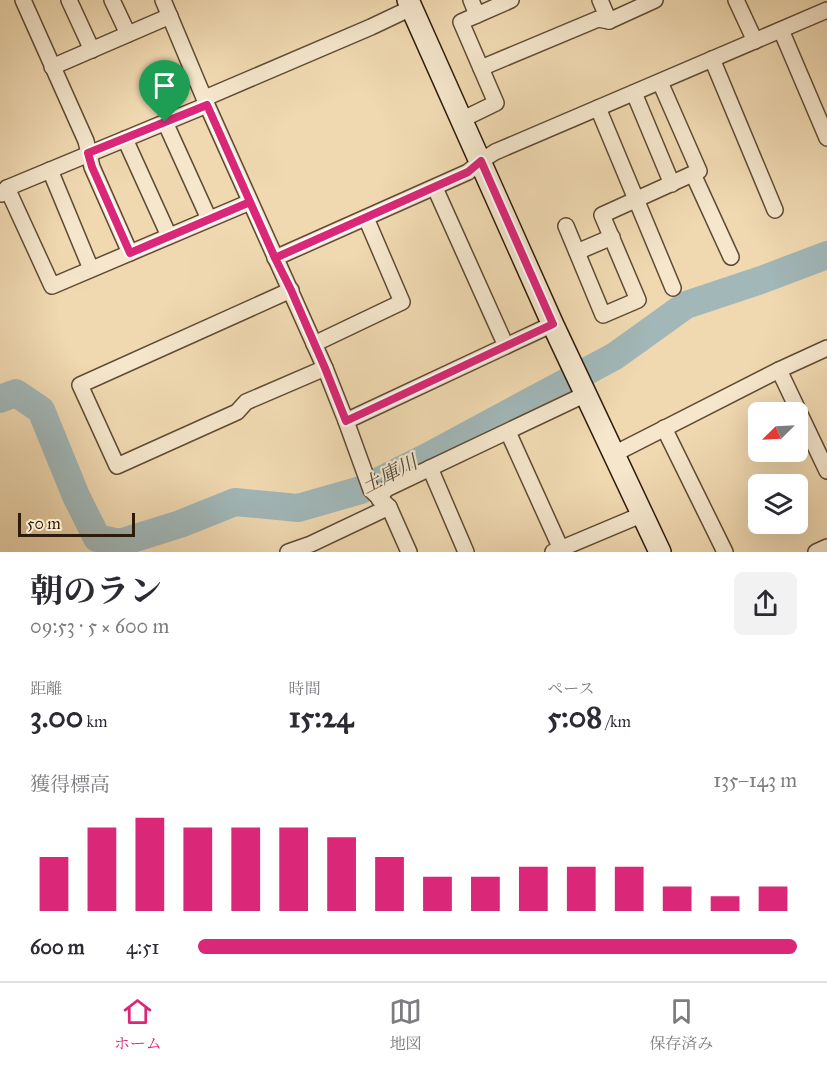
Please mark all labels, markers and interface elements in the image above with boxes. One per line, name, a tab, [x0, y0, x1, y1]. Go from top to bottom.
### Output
pin	[139, 60, 190, 122]
icon: arrive	[148, 69, 181, 102]
north arrow	[748, 402, 808, 462]
map controls	[748, 402, 808, 534]
water label: 土庫川	[357, 449, 423, 498]
button: layers	[748, 474, 808, 534]
scale bar	[18, 510, 135, 538]
text: 50 m	[27, 514, 61, 533]
text: 朝のラン	[30, 571, 162, 611]
button: share	[734, 572, 797, 635]
text: 09:53 · 5 × 600 m	[30, 614, 169, 638]
text: 距離	[30, 679, 62, 698]
text: 時間	[289, 679, 321, 698]
text: ペース	[547, 679, 595, 698]
text: 3.00	[30, 699, 83, 735]
text: 15:24	[289, 699, 353, 735]
text: 5:08	[547, 699, 602, 735]
text: km	[83, 712, 108, 731]
text: /km	[602, 712, 631, 731]
text: 135–143 m	[713, 768, 797, 792]
text: 獲得標高	[30, 772, 110, 796]
text: 600 m	[30, 935, 85, 959]
text: 4:51	[126, 935, 159, 959]
tab: ホーム	[114, 995, 162, 1054]
tab: 地図	[389, 995, 422, 1054]
tab: 保存済み	[649, 995, 713, 1054]

